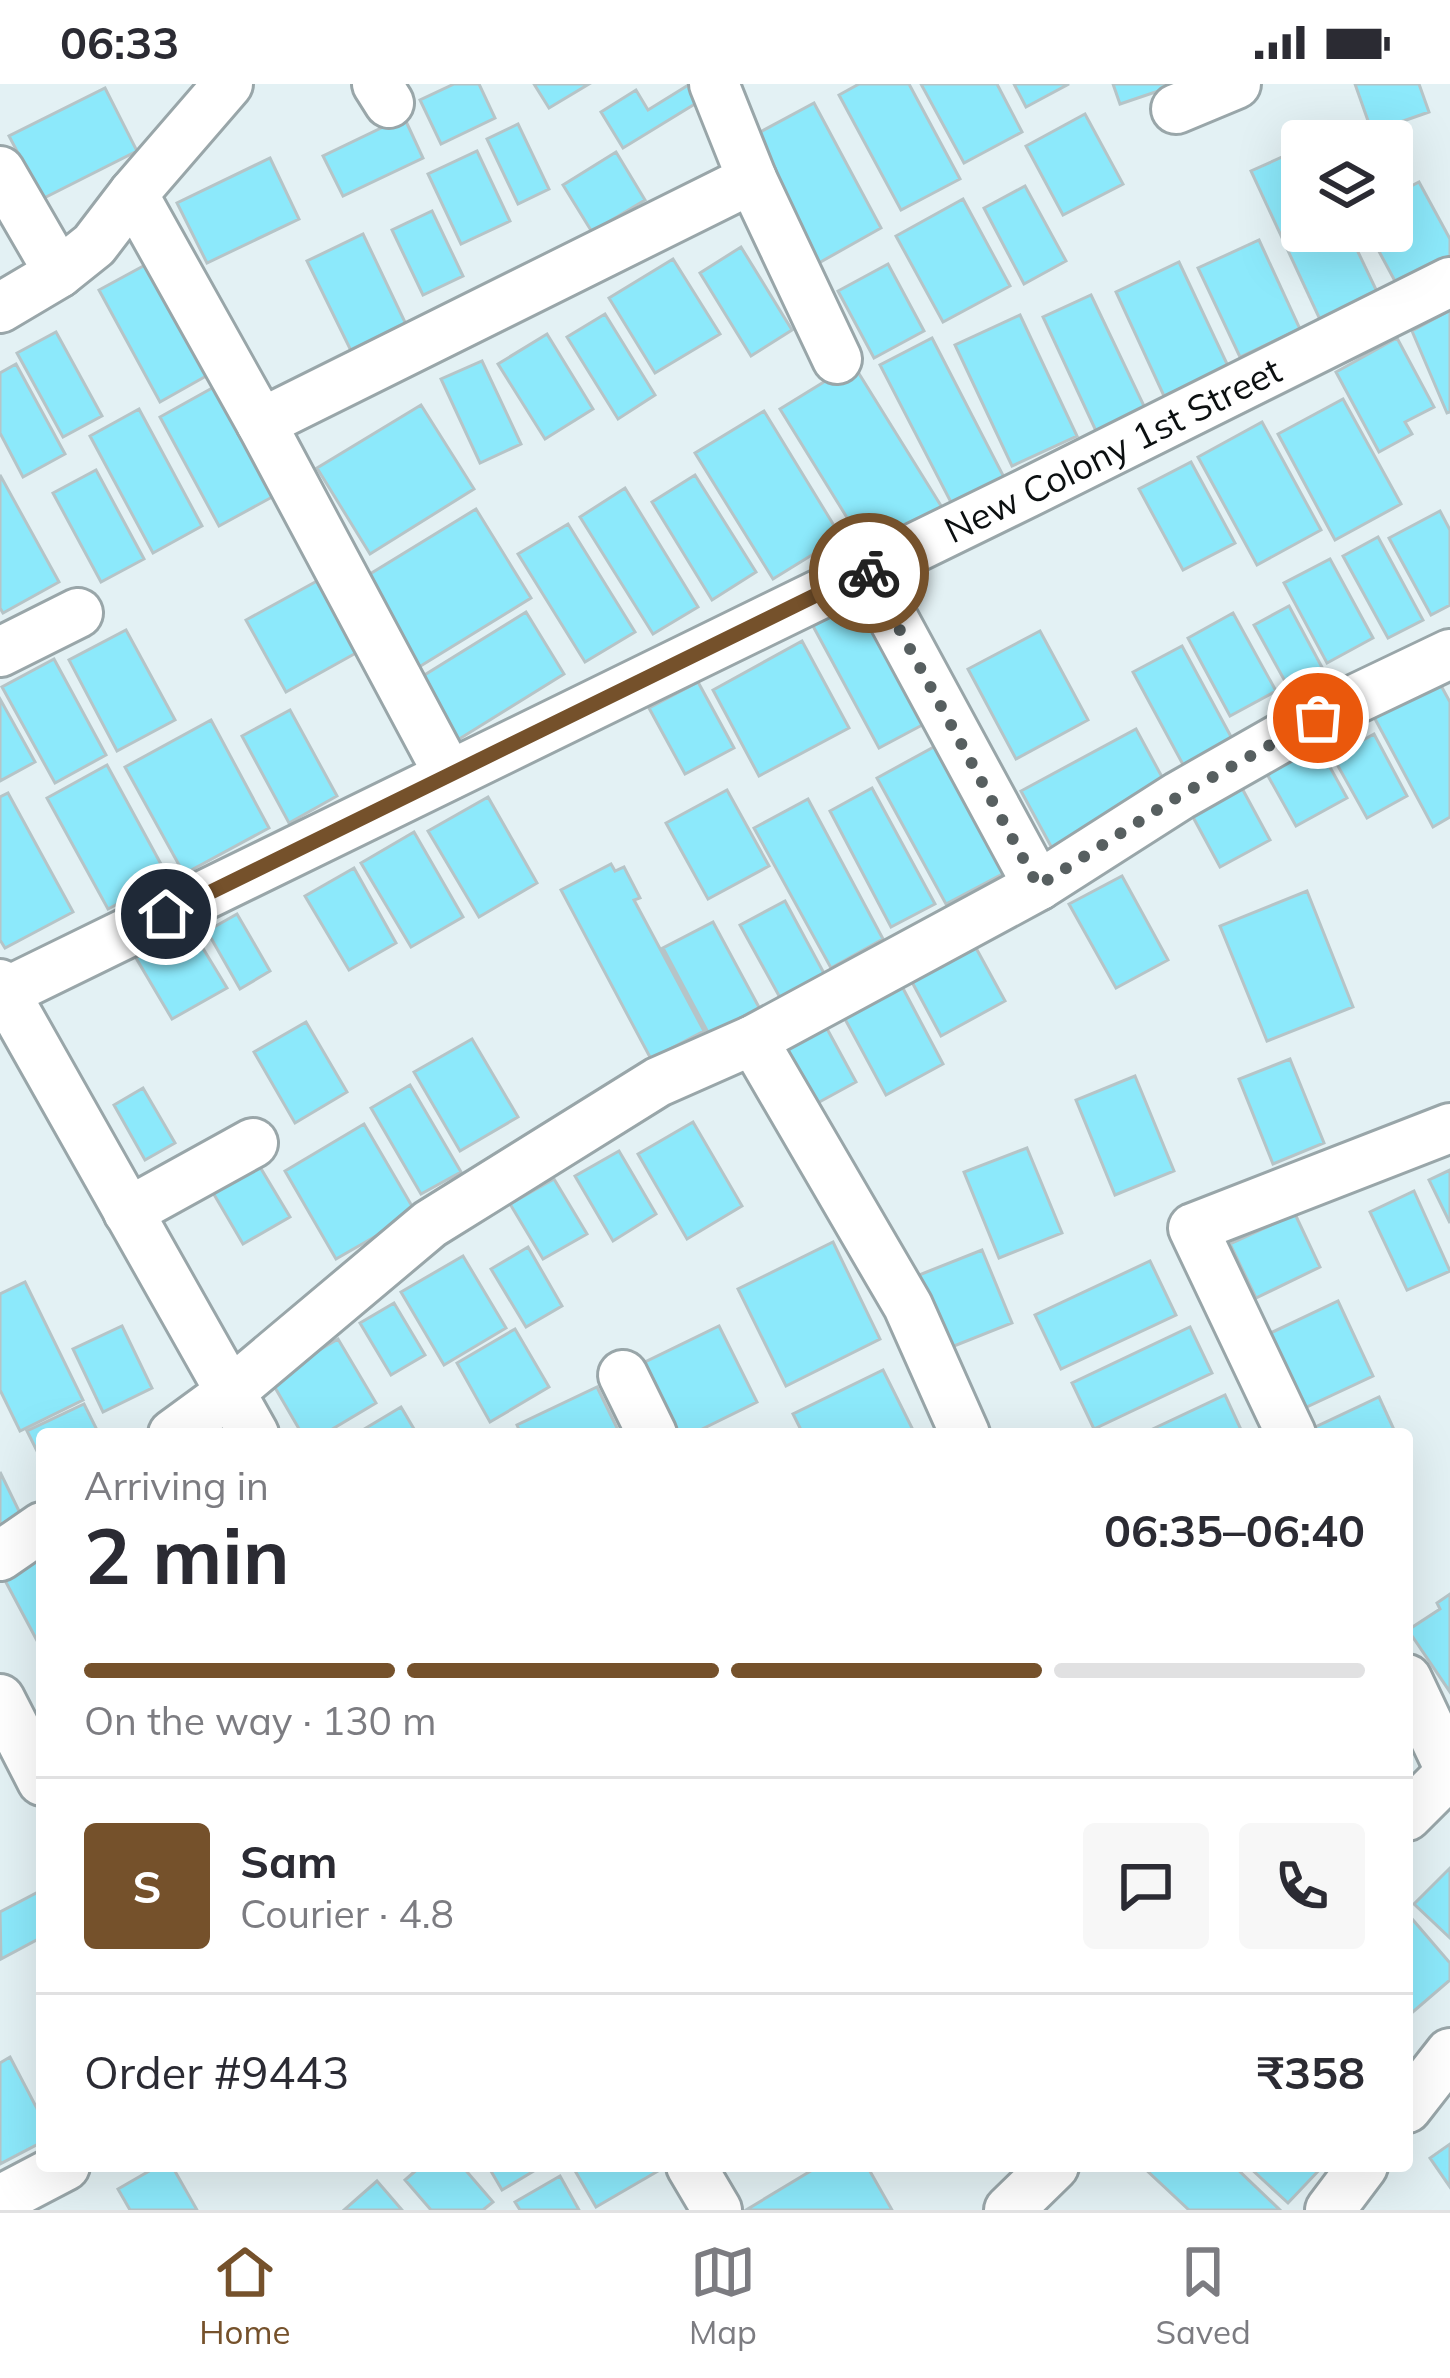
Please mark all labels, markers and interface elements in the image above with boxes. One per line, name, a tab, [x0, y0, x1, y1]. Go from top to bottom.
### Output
text: 06:33	[60, 14, 179, 70]
map controls	[1281, 120, 1413, 252]
button: layers	[1281, 120, 1413, 252]
street label: New Colony 1st Street	[937, 347, 1288, 552]
courier	[809, 513, 929, 633]
icon: bike	[836, 540, 902, 606]
pin	[1267, 667, 1369, 769]
icon: bag	[1285, 685, 1351, 751]
pin	[115, 863, 217, 965]
icon: home	[133, 881, 199, 947]
text: Arriving in	[84, 1461, 269, 1510]
text: 06:35–06:40	[1104, 1502, 1365, 1558]
text: 2 min	[84, 1506, 290, 1604]
text: On the way · 130 m	[84, 1696, 436, 1745]
button: chat	[1083, 1823, 1209, 1949]
button: phone	[1239, 1823, 1365, 1949]
text: Sam	[240, 1833, 337, 1889]
text: S	[132, 1858, 162, 1914]
text: Courier · 4.8	[240, 1889, 454, 1938]
text: Order #9443	[84, 2044, 349, 2100]
text: ₹358	[1257, 2044, 1365, 2100]
tab: Home	[199, 2239, 290, 2352]
tab: Map	[689, 2239, 757, 2352]
tab: Saved	[1155, 2239, 1251, 2352]

